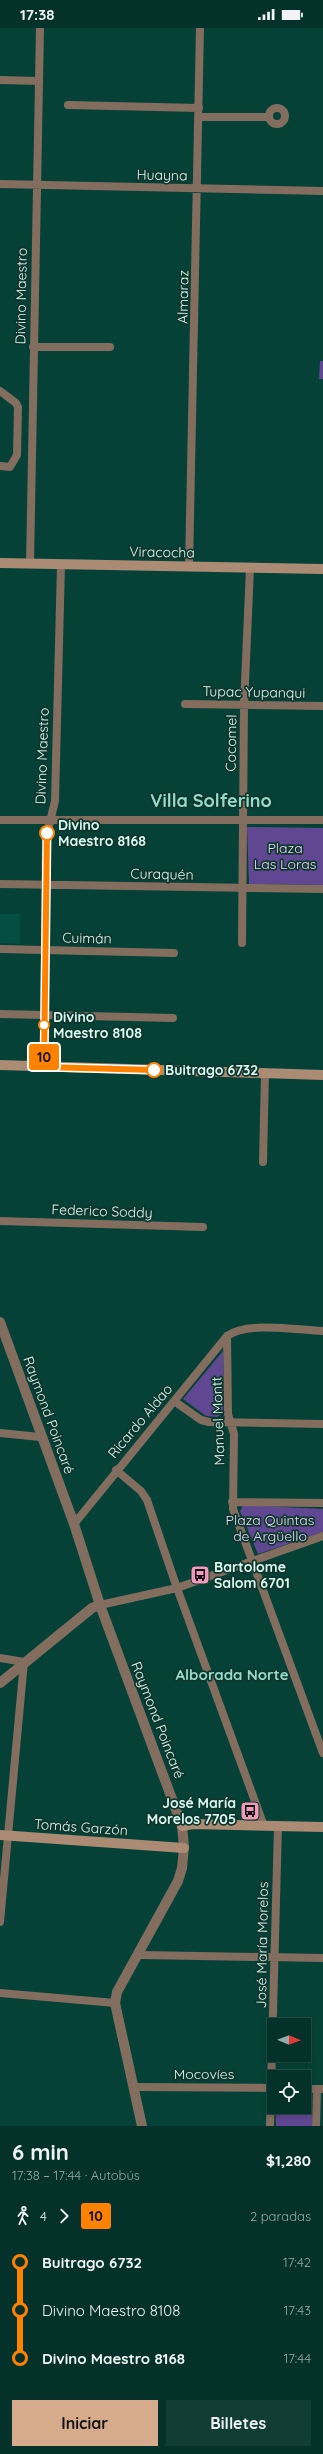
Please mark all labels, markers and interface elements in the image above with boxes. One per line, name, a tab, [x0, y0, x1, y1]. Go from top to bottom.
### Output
text: 17:38	[20, 5, 54, 24]
street label: Huayna	[136, 166, 188, 184]
street label: Divino Maestro	[11, 248, 31, 344]
street label: Almaraz	[174, 270, 192, 324]
street label: Viracocha	[129, 542, 195, 562]
street label: Tupac Yupanqui	[202, 682, 306, 702]
street label: Divino Maestro	[31, 707, 53, 805]
street label: Cocomel	[222, 714, 240, 772]
district label: Villa Solferino	[150, 789, 272, 812]
place label: Divino Maestro 8168	[58, 816, 146, 850]
marker: Divino Maestro 8168	[39, 825, 55, 841]
park label: Plaza Las Loras	[254, 839, 316, 873]
street label: Curaquén	[130, 864, 194, 884]
street label: Cuimán	[62, 929, 112, 947]
place label: Divino Maestro 8108	[53, 1008, 142, 1042]
marker: Divino Maestro 8108	[38, 1019, 50, 1031]
line badge: 10	[26, 1044, 62, 1070]
text: 10	[37, 1048, 51, 1066]
place label: Buitrago 6732	[165, 1061, 258, 1079]
marker: Buitrago 6732	[146, 1062, 162, 1078]
street label: Federico Soddy	[51, 1200, 153, 1222]
street label: Raymond Poincaré	[19, 1354, 79, 1476]
street label: Manuel Montt	[207, 1376, 229, 1466]
street label: Ricardo Aldao	[104, 1380, 176, 1462]
park label: Plaza Quintas de Argüello	[226, 1511, 314, 1545]
place label: Bartolome Salom 6701	[214, 1558, 290, 1592]
bus stop icon: Bartolome Salom 6701	[189, 1564, 211, 1586]
street label: Raymond Poincaré	[127, 1659, 189, 1781]
district label: Alborada Norte	[175, 1665, 289, 1684]
place label: José María Morelos 7705	[147, 1794, 236, 1828]
bus stop icon: José María Morelos 7705	[239, 1800, 261, 1822]
street label: Tomás Garzón	[34, 1815, 128, 1839]
street label: José María Morelos	[252, 1882, 272, 2008]
north arrow	[267, 2018, 311, 2062]
map controls	[267, 2018, 311, 2114]
street label: Mocovíes	[174, 2065, 234, 2083]
button: locate	[267, 2070, 311, 2114]
text: 6 min	[12, 2138, 69, 2166]
text: $1,280	[266, 2151, 311, 2170]
text: 17:38 – 17:44 · Autobús	[12, 2167, 140, 2183]
icon: walk	[12, 2205, 34, 2227]
icon: forward	[53, 2205, 75, 2227]
text: 10	[89, 2207, 103, 2225]
text: 4	[40, 2208, 47, 2224]
text: 2 paradas	[250, 2208, 311, 2224]
text: Buitrago 6732	[42, 2253, 142, 2272]
text: 17:42	[283, 2254, 311, 2270]
text: Divino Maestro 8108	[42, 2301, 180, 2320]
text: 17:43	[283, 2302, 311, 2318]
text: Divino Maestro 8168	[42, 2349, 185, 2368]
text: 17:44	[283, 2350, 311, 2366]
button: Iniciar	[12, 2400, 158, 2446]
button: Billetes	[166, 2400, 311, 2446]

